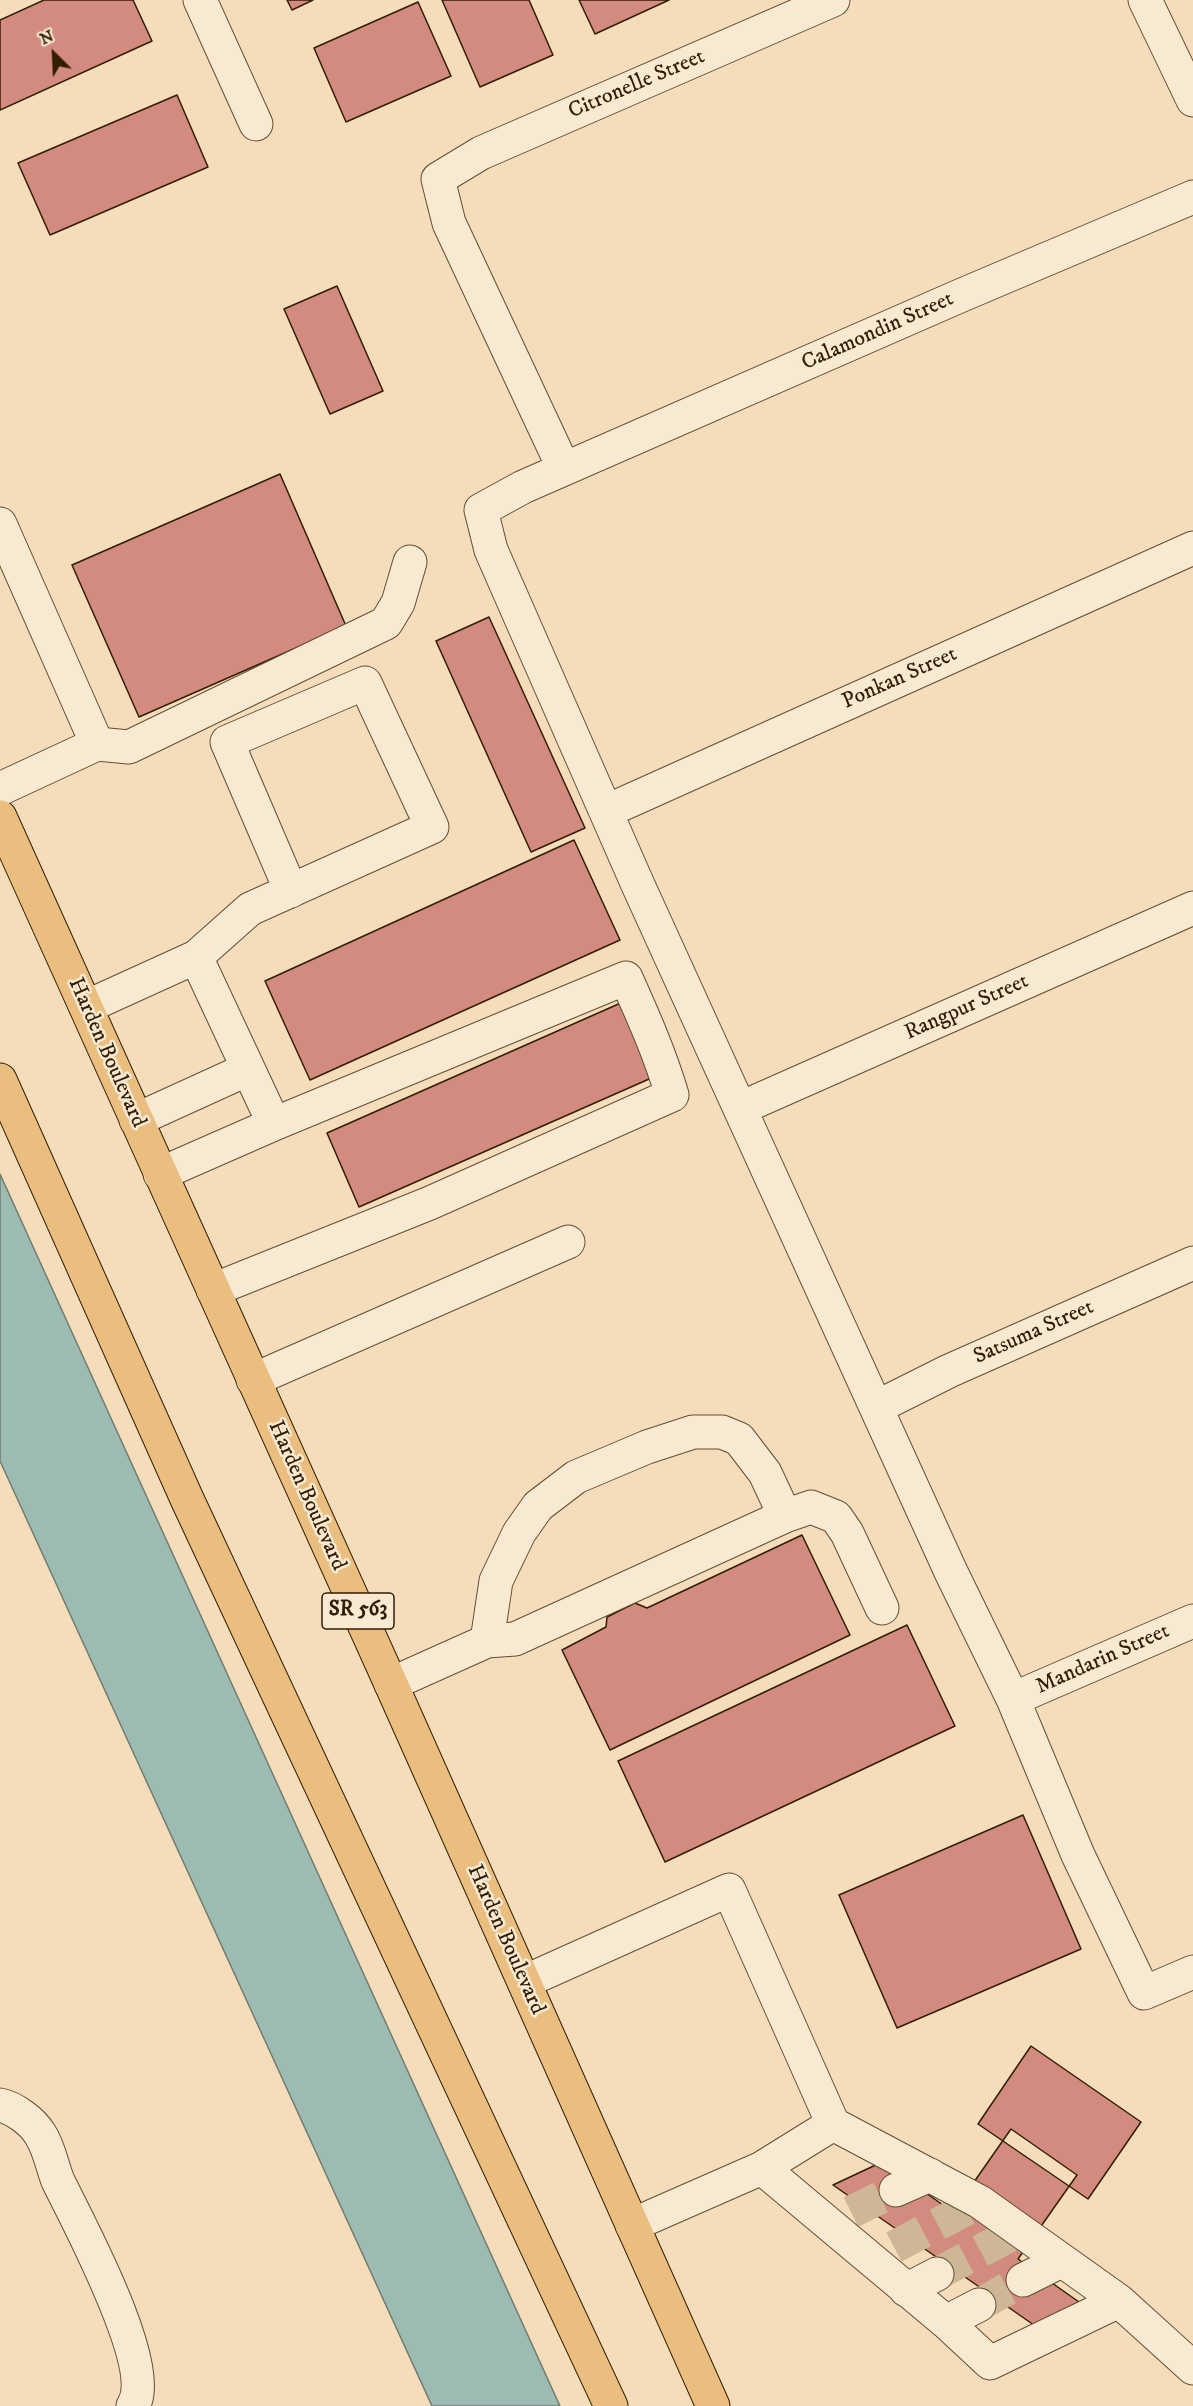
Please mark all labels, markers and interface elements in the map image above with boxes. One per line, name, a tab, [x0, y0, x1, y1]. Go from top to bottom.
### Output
north arrow	[24, 24, 84, 84]
text: N	[37, 26, 57, 49]
street label: Citronelle Street	[565, 44, 709, 126]
street label: Calamondin Street	[798, 287, 958, 377]
street label: Ponkan Street	[838, 642, 962, 716]
street label: Rangpur Street	[901, 969, 1033, 1047]
street label: Harden Boulevard	[61, 974, 151, 1132]
street label: Satsuma Street	[970, 1295, 1098, 1371]
street label: Harden Boulevard	[261, 1417, 351, 1575]
road number: SR 563	[322, 1593, 394, 1629]
street label: Mandarin Street	[1032, 1619, 1174, 1701]
street label: Harden Boulevard	[460, 1861, 550, 2019]

